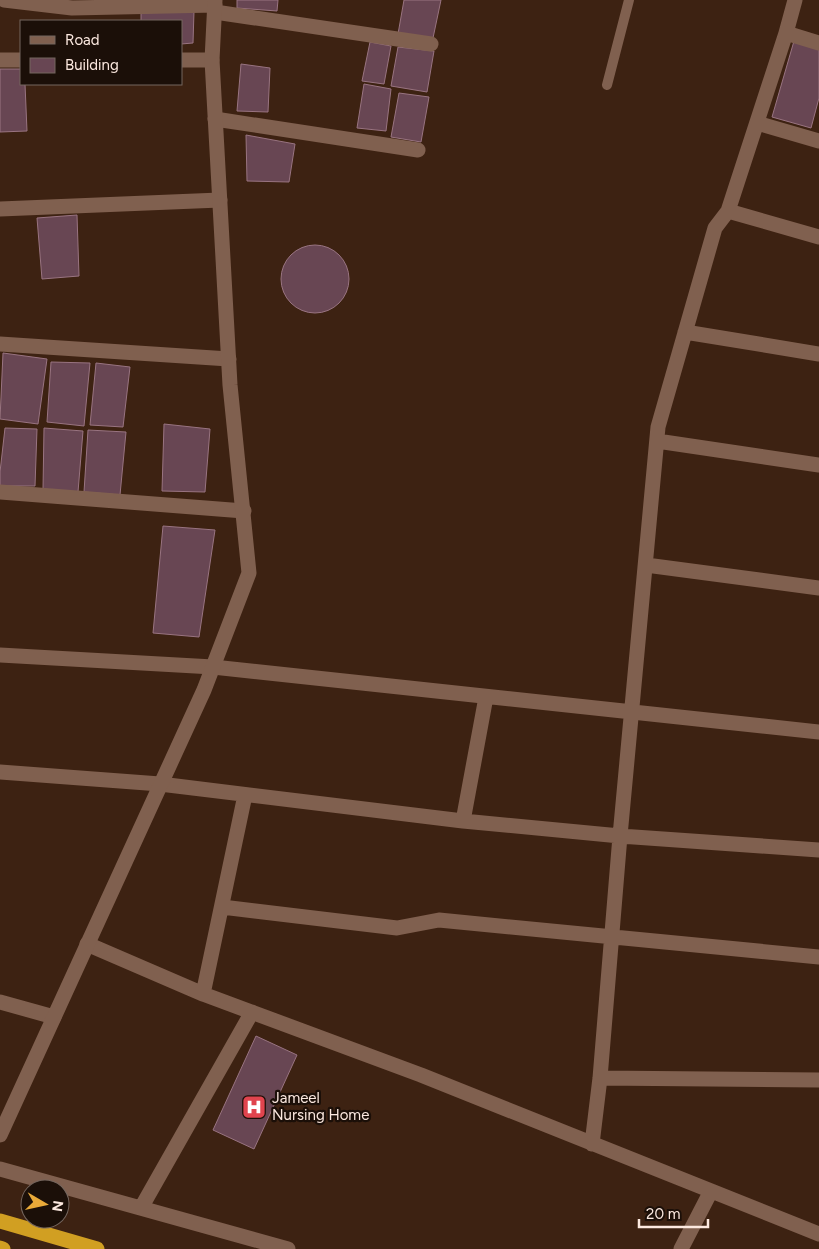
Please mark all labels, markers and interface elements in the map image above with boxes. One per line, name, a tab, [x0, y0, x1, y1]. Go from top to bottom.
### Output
legend	[20, 20, 182, 85]
text: Road	[65, 31, 100, 49]
text: Building	[65, 56, 119, 74]
place label: Jameel Nursing Home	[272, 1089, 369, 1124]
hospital icon: Jameel Nursing Home	[241, 1094, 267, 1120]
north arrow	[20, 1179, 70, 1229]
scale bar	[639, 1196, 708, 1228]
text: N	[48, 1199, 67, 1213]
text: 20 m	[646, 1205, 680, 1223]

